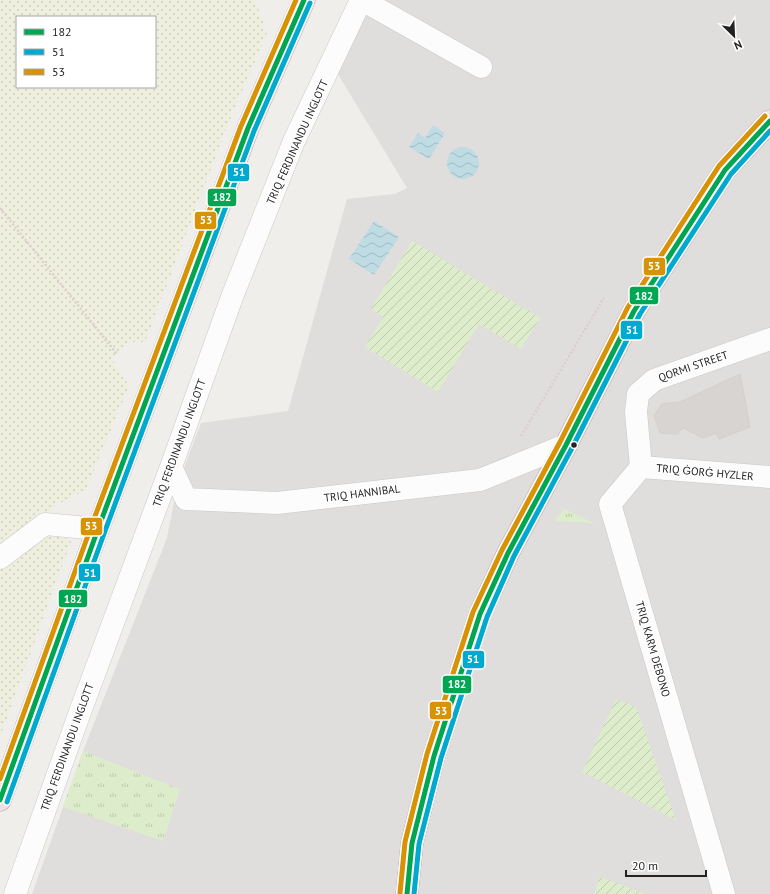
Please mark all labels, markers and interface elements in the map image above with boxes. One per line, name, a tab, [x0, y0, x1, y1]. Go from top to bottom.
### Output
legend	[16, 16, 156, 88]
north arrow	[714, 16, 754, 56]
text: 182	[52, 24, 72, 39]
text: N	[732, 37, 744, 53]
text: 51	[52, 44, 65, 59]
text: 53	[52, 64, 65, 79]
street label: TRIQ FERDINANDU INGLOTT	[263, 77, 331, 207]
line badge: 51	[227, 163, 250, 182]
text: 51	[233, 165, 245, 179]
line badge: 182	[207, 188, 237, 207]
text: 182	[213, 190, 231, 204]
line badge: 53	[194, 211, 217, 230]
text: 53	[200, 213, 212, 227]
line badge: 53	[643, 257, 666, 276]
text: 53	[648, 259, 660, 273]
line badge: 182	[629, 286, 659, 305]
text: 182	[635, 289, 653, 303]
line badge: 51	[620, 320, 643, 340]
text: 51	[626, 323, 638, 337]
street label: QORMI STREET	[656, 348, 730, 384]
street label: TRIQ FERDINANDU INGLOTT	[149, 377, 209, 509]
unlabelled marker	[569, 440, 579, 450]
street label: TRIQ ĠORĠ HYZLER	[656, 461, 755, 483]
street label: TRIQ HANNIBAL	[323, 481, 401, 505]
line badge: 53	[80, 517, 103, 536]
text: 53	[85, 519, 97, 533]
line badge: 51	[78, 563, 101, 582]
text: 51	[84, 566, 96, 580]
line badge: 182	[58, 589, 88, 608]
text: 182	[64, 592, 82, 606]
street label: TRIQ KARM DEBONO	[633, 599, 673, 699]
line badge: 51	[462, 650, 485, 669]
text: 51	[467, 652, 479, 666]
line badge: 182	[442, 675, 472, 694]
text: 182	[448, 677, 466, 691]
street label: TRIQ FERDINANDU INGLOTT	[37, 681, 97, 813]
line badge: 53	[429, 701, 452, 720]
text: 53	[435, 704, 447, 718]
scale bar	[626, 852, 706, 878]
text: 20 m	[632, 858, 658, 873]

